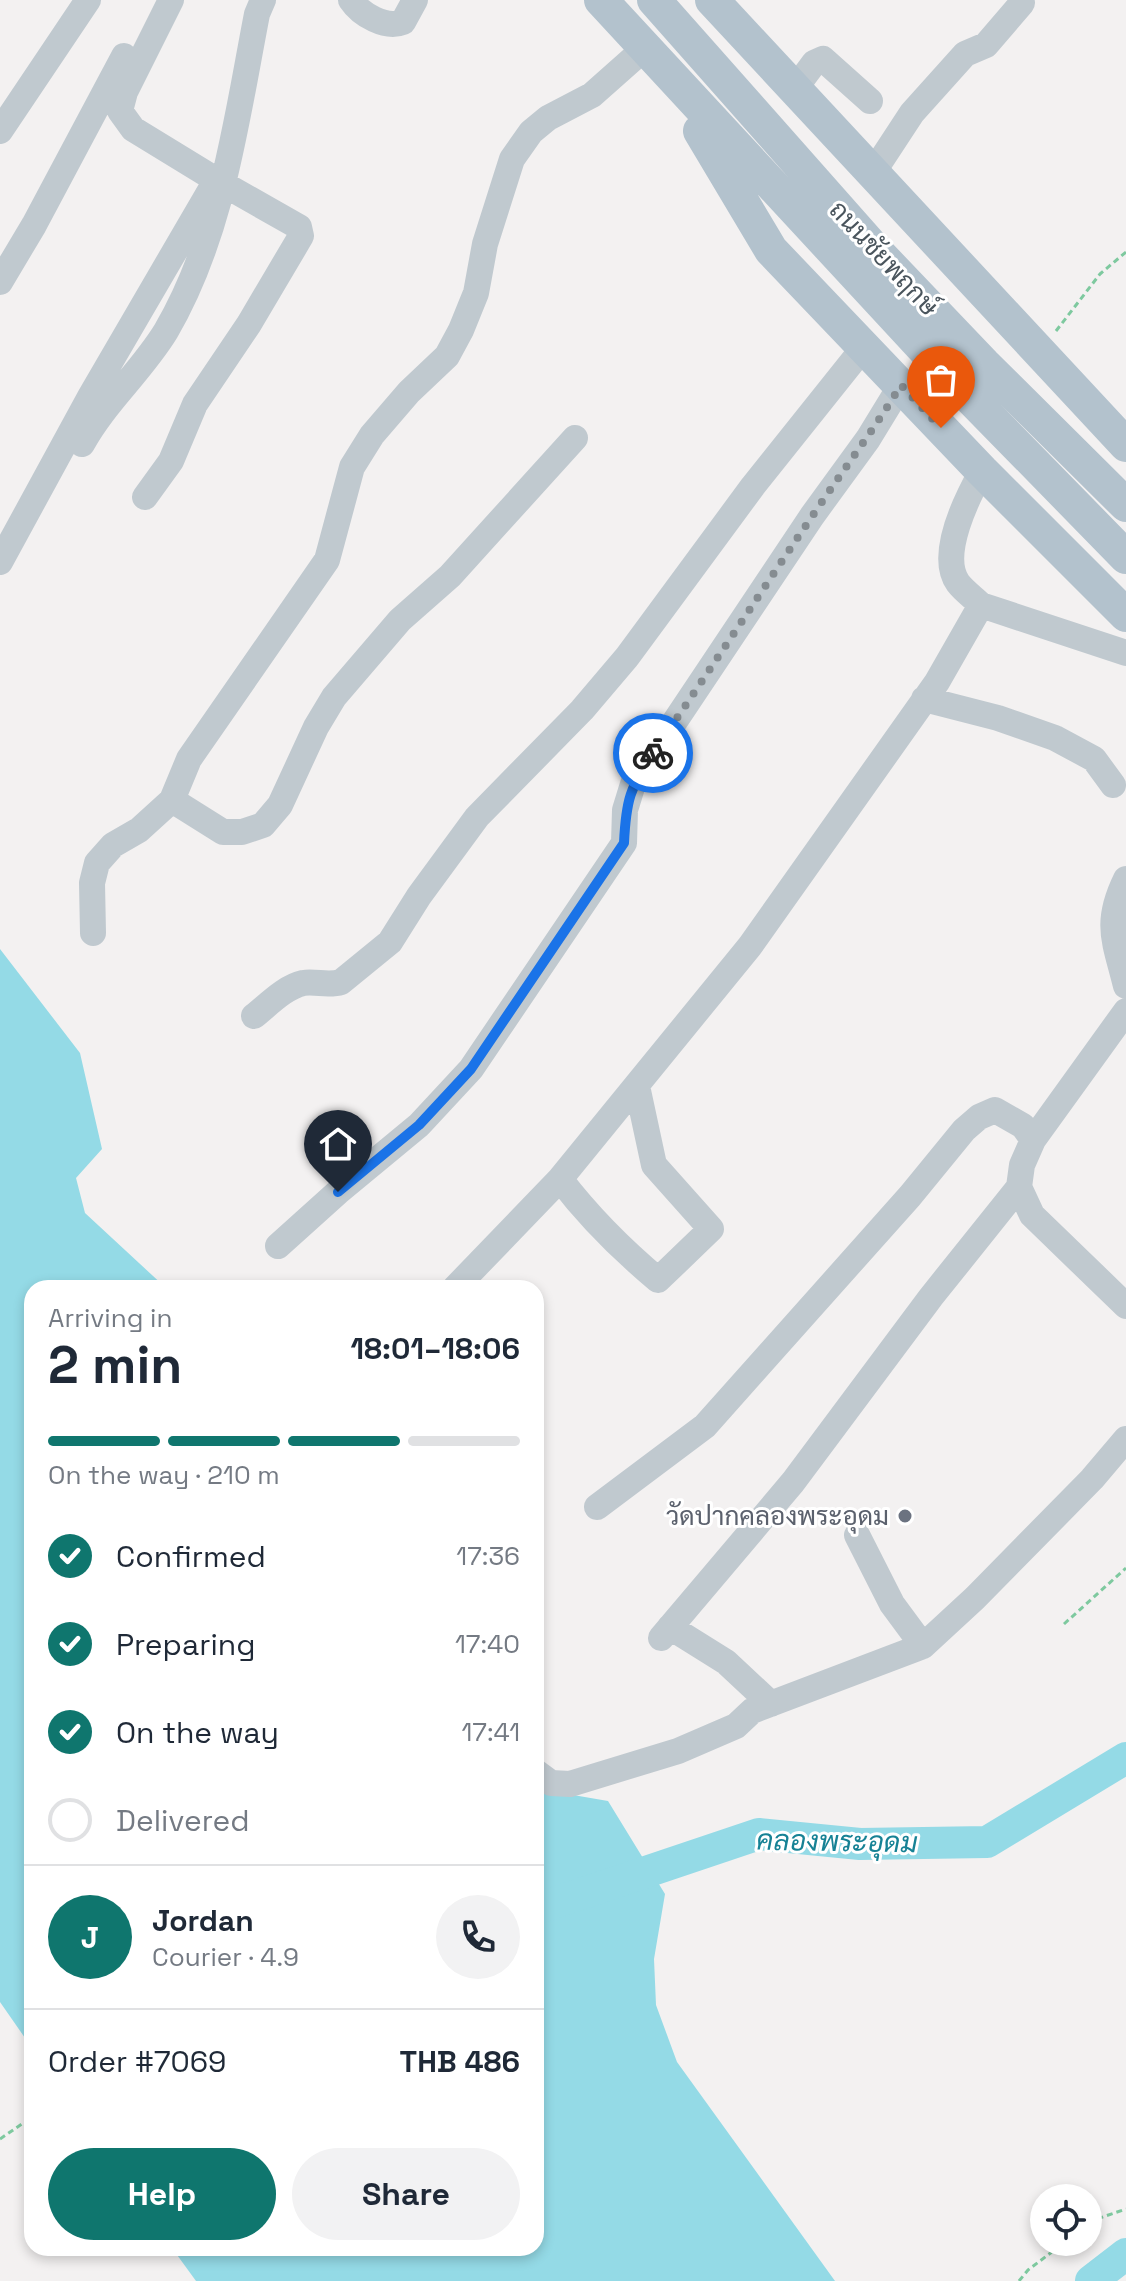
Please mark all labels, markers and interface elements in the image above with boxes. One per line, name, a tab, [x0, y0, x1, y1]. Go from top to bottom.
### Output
street label: ถนนชัยพฤกษ์	[822, 193, 946, 323]
pin	[907, 346, 975, 428]
icon: bag	[919, 358, 963, 402]
courier	[613, 713, 693, 793]
icon: bike	[631, 731, 675, 775]
pin	[304, 1110, 372, 1192]
icon: home	[316, 1122, 360, 1166]
text: Arriving in	[48, 1301, 172, 1335]
text: 18:01–18:06	[351, 1329, 520, 1368]
text: 2 min	[48, 1332, 182, 1398]
text: On the way · 210 m	[48, 1458, 280, 1492]
place label: วัดปากคลองพระอุดม	[666, 1499, 889, 1534]
marker: วัดปากคลองพระอุดม	[896, 1507, 914, 1525]
icon: check	[48, 1534, 92, 1578]
text: Confirmed	[116, 1537, 266, 1576]
text: 17:36	[456, 1539, 520, 1573]
icon: check	[48, 1622, 92, 1666]
text: Preparing	[116, 1625, 255, 1664]
text: 17:40	[455, 1627, 520, 1661]
icon: check	[48, 1710, 92, 1754]
text: On the way	[116, 1713, 279, 1752]
text: 17:41	[461, 1715, 520, 1749]
text: Delivered	[116, 1801, 250, 1840]
water label: คลองพระอุดม	[756, 1822, 918, 1862]
button: phone	[436, 1895, 520, 1979]
text: Jordan	[152, 1901, 254, 1940]
text: J	[81, 1918, 99, 1957]
text: Courier · 4.9	[152, 1940, 299, 1974]
text: Order #7069	[48, 2042, 226, 2081]
text: THB 486	[400, 2042, 520, 2081]
button: Help	[48, 2148, 276, 2240]
button: Share	[292, 2148, 520, 2240]
map controls	[1030, 2184, 1102, 2256]
button: locate	[1030, 2184, 1102, 2256]

